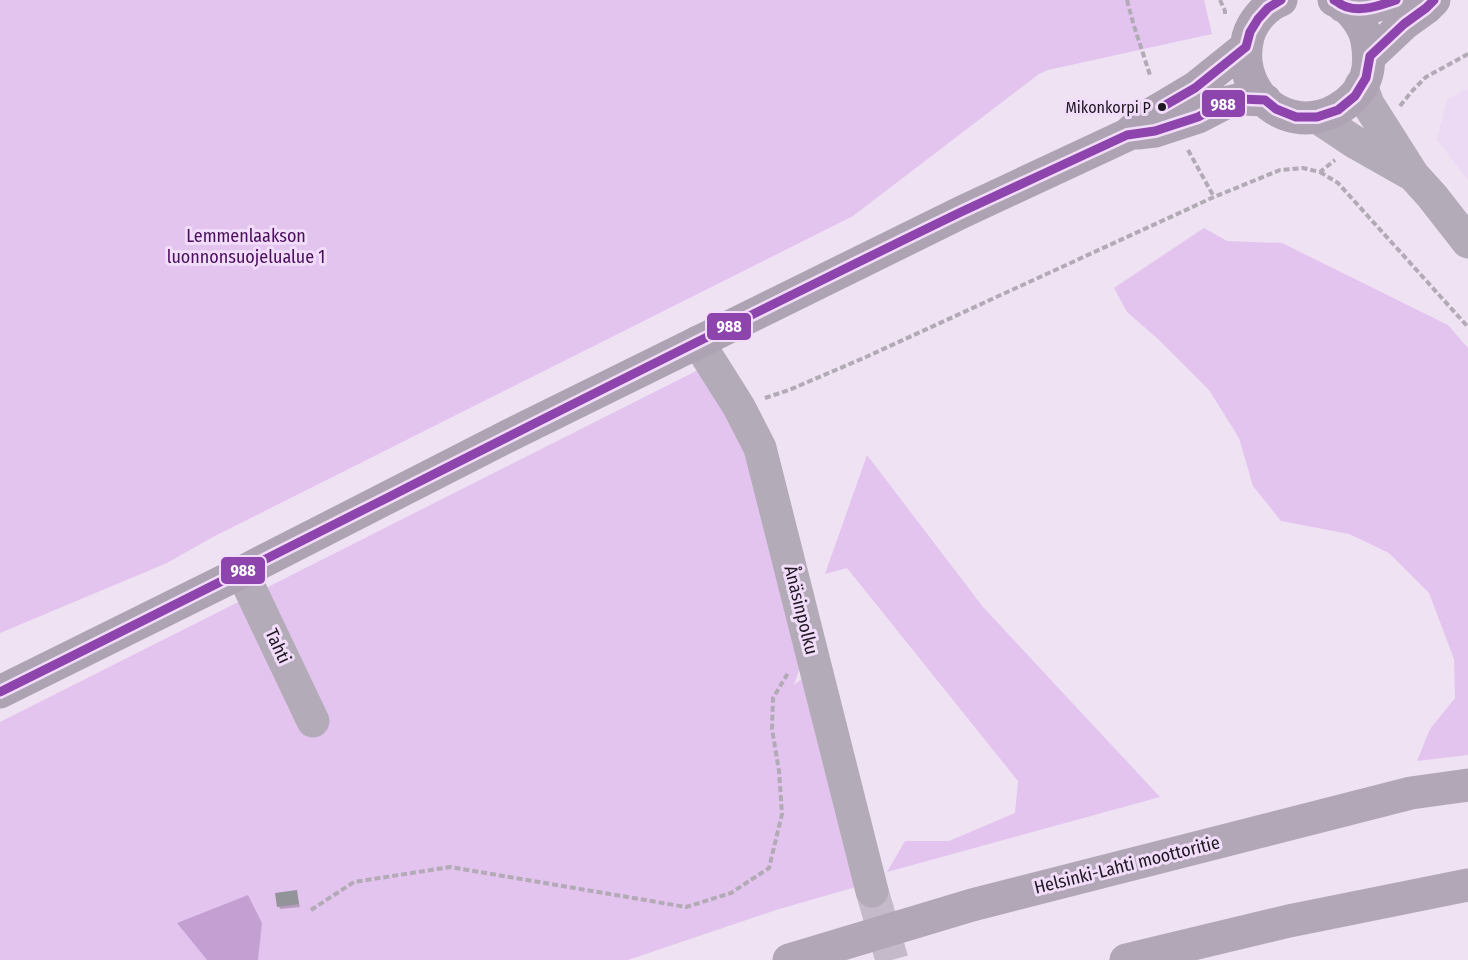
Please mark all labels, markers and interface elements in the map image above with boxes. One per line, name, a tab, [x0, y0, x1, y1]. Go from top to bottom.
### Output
line badge: 988	[1201, 89, 1246, 118]
text: 988	[1210, 95, 1236, 114]
place label: Mikonkorpi P	[1065, 98, 1151, 117]
marker: Mikonkorpi P	[1156, 101, 1168, 113]
park label: Lemmenlaakson luonnonsuojelualue 1	[167, 225, 325, 268]
line badge: 988	[706, 312, 752, 341]
text: 988	[716, 317, 742, 336]
line badge: 988	[220, 556, 266, 585]
text: 988	[230, 561, 256, 580]
street label: Ånäsinpolku	[779, 563, 824, 657]
street label: Tahti	[260, 625, 296, 667]
street label: Helsinki-Lahti moottoritie	[1032, 831, 1222, 899]

